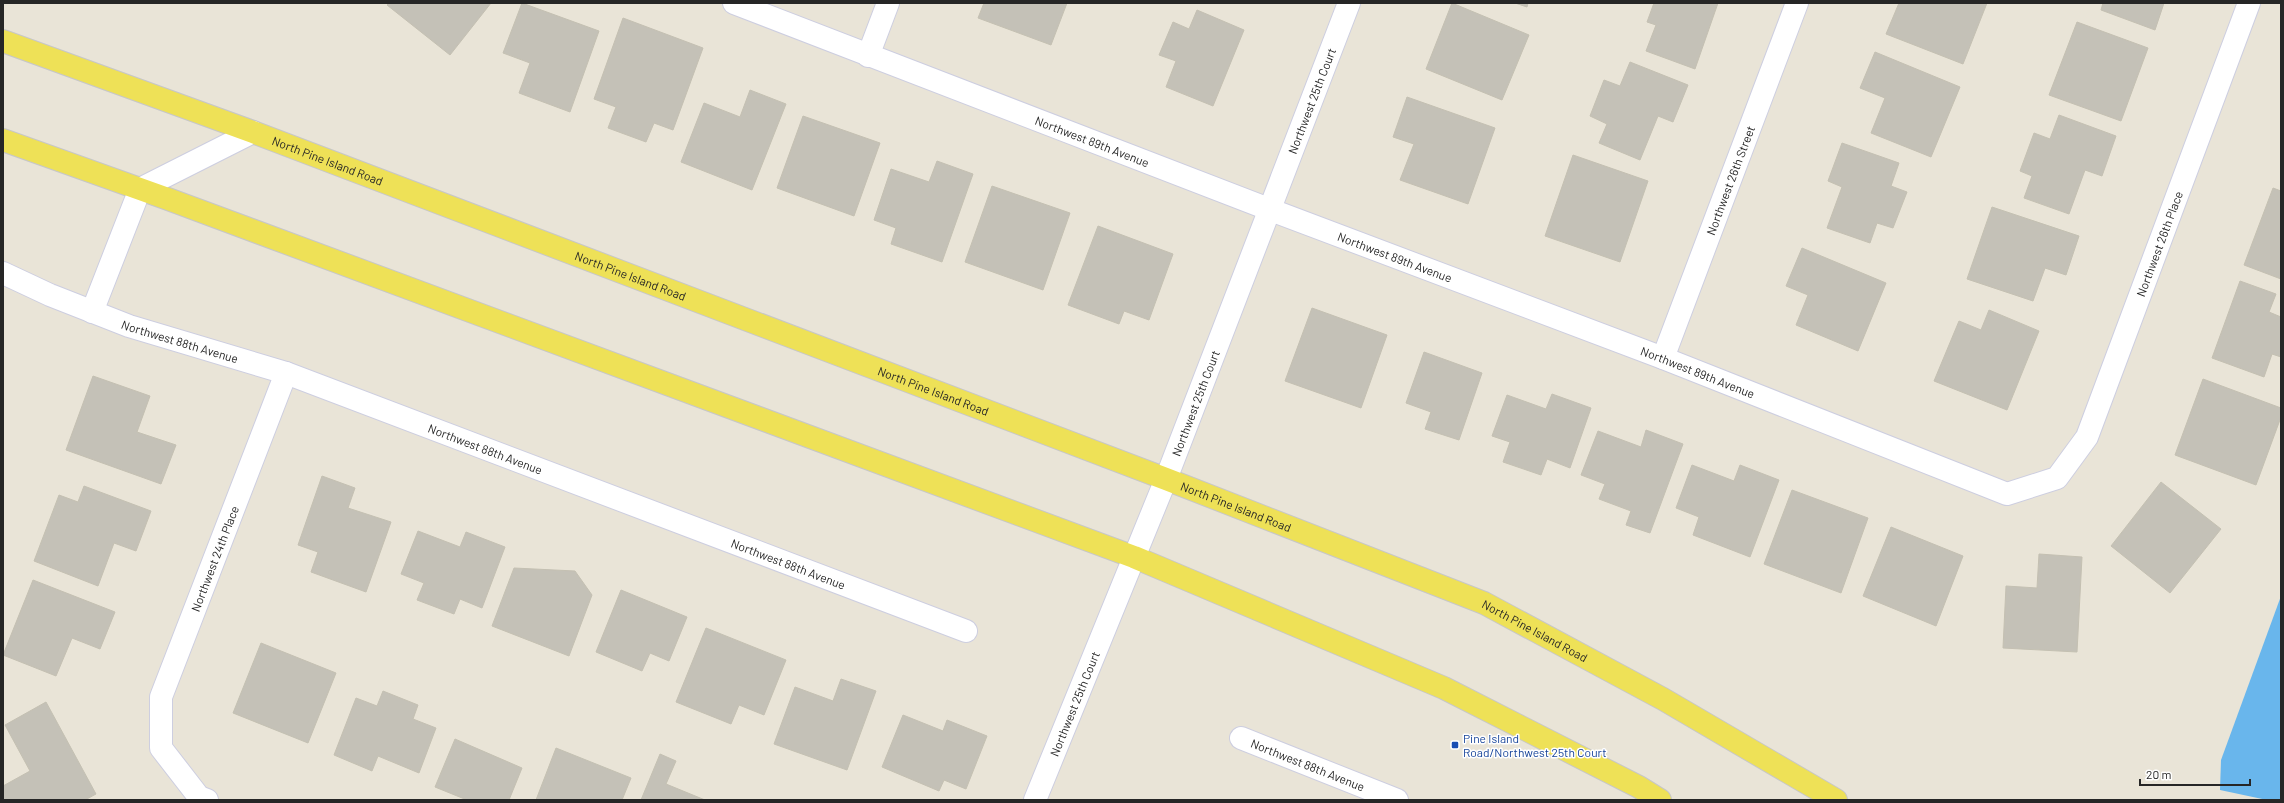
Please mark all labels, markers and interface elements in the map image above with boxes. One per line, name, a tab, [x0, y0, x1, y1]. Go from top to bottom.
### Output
street label: Northwest 25th Court	[1285, 46, 1338, 156]
street label: Northwest 89th Avenue	[1033, 113, 1151, 169]
street label: Northwest 26th Street	[1703, 124, 1757, 237]
street label: North Pine Island Road	[270, 133, 385, 188]
street label: Northwest 26th Place	[2133, 189, 2185, 299]
street label: Northwest 89th Avenue	[1336, 229, 1454, 285]
street label: North Pine Island Road	[573, 248, 688, 303]
street label: Northwest 88th Avenue	[120, 317, 240, 365]
street label: Northwest 89th Avenue	[1639, 343, 1757, 401]
street label: Northwest 25th Court	[1168, 348, 1222, 458]
street label: North Pine Island Road	[876, 363, 991, 418]
street label: Northwest 88th Avenue	[426, 421, 545, 477]
street label: North Pine Island Road	[1179, 478, 1293, 534]
street label: Northwest 24th Place	[188, 504, 241, 613]
street label: Northwest 88th Avenue	[729, 536, 848, 592]
street label: North Pine Island Road	[1480, 596, 1590, 664]
street label: Northwest 25th Court	[1047, 649, 1102, 758]
place label: Pine Island Road/Northwest 25th Court	[1463, 731, 1607, 759]
street label: Northwest 88th Avenue	[1249, 736, 1367, 793]
marker: Pine Island Road/Northwest 25th Court	[1450, 740, 1460, 750]
scale bar	[2140, 761, 2250, 787]
text: 20 m	[2146, 767, 2172, 781]

